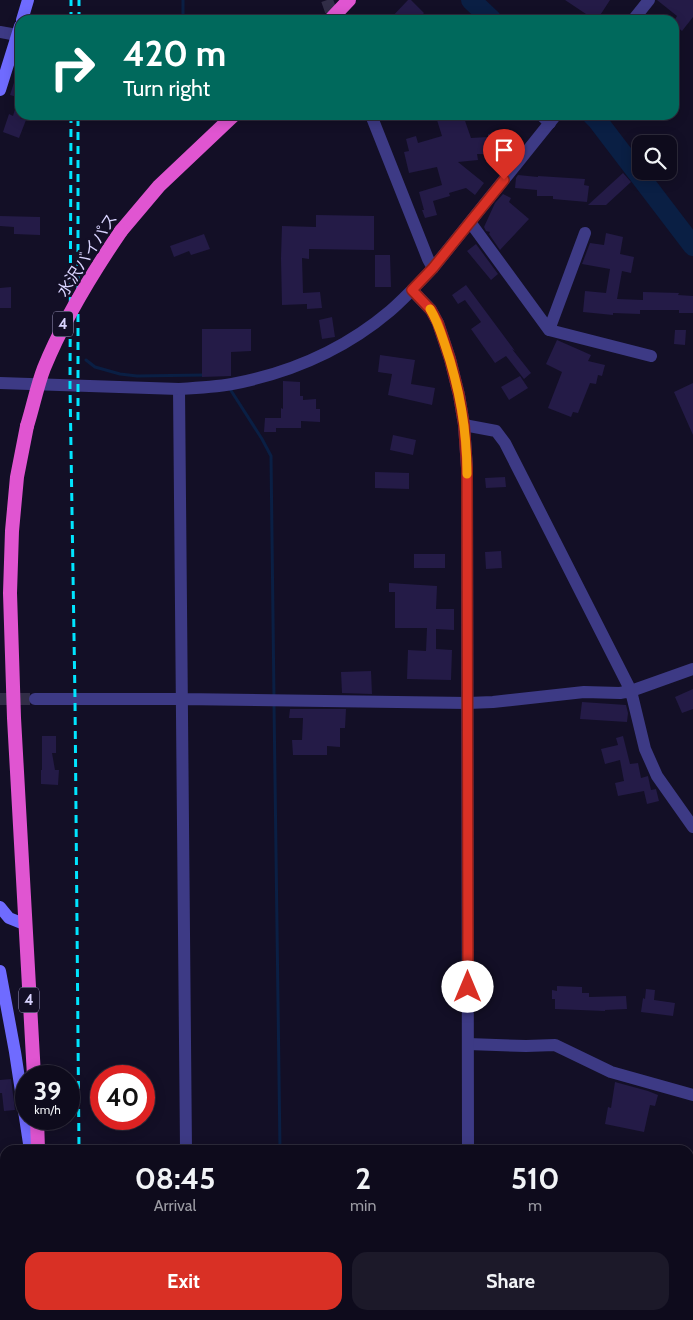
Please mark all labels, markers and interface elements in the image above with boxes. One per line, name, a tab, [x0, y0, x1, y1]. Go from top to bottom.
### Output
text: 420 m	[123, 32, 226, 75]
icon: right	[40, 35, 105, 100]
text: Turn right	[123, 75, 210, 102]
pin	[483, 129, 525, 180]
map controls	[632, 135, 677, 180]
button: search	[632, 135, 677, 180]
icon: arrive	[490, 136, 518, 164]
street label: 水沢バイパス	[53, 210, 121, 300]
road number: 4	[53, 312, 73, 336]
position arrow	[441, 960, 493, 1012]
road number: 4	[19, 988, 39, 1012]
speed limit sign: 40	[90, 1065, 155, 1130]
text: 39	[34, 1076, 61, 1106]
text: km/h	[34, 1102, 61, 1117]
text: 08:45	[135, 1160, 215, 1197]
text: 2	[355, 1160, 371, 1197]
text: 510	[511, 1160, 559, 1197]
text: Arrival	[154, 1196, 196, 1215]
text: min	[350, 1196, 376, 1215]
text: m	[528, 1196, 542, 1215]
button: Exit	[25, 1252, 342, 1310]
button: Share	[352, 1252, 669, 1310]

